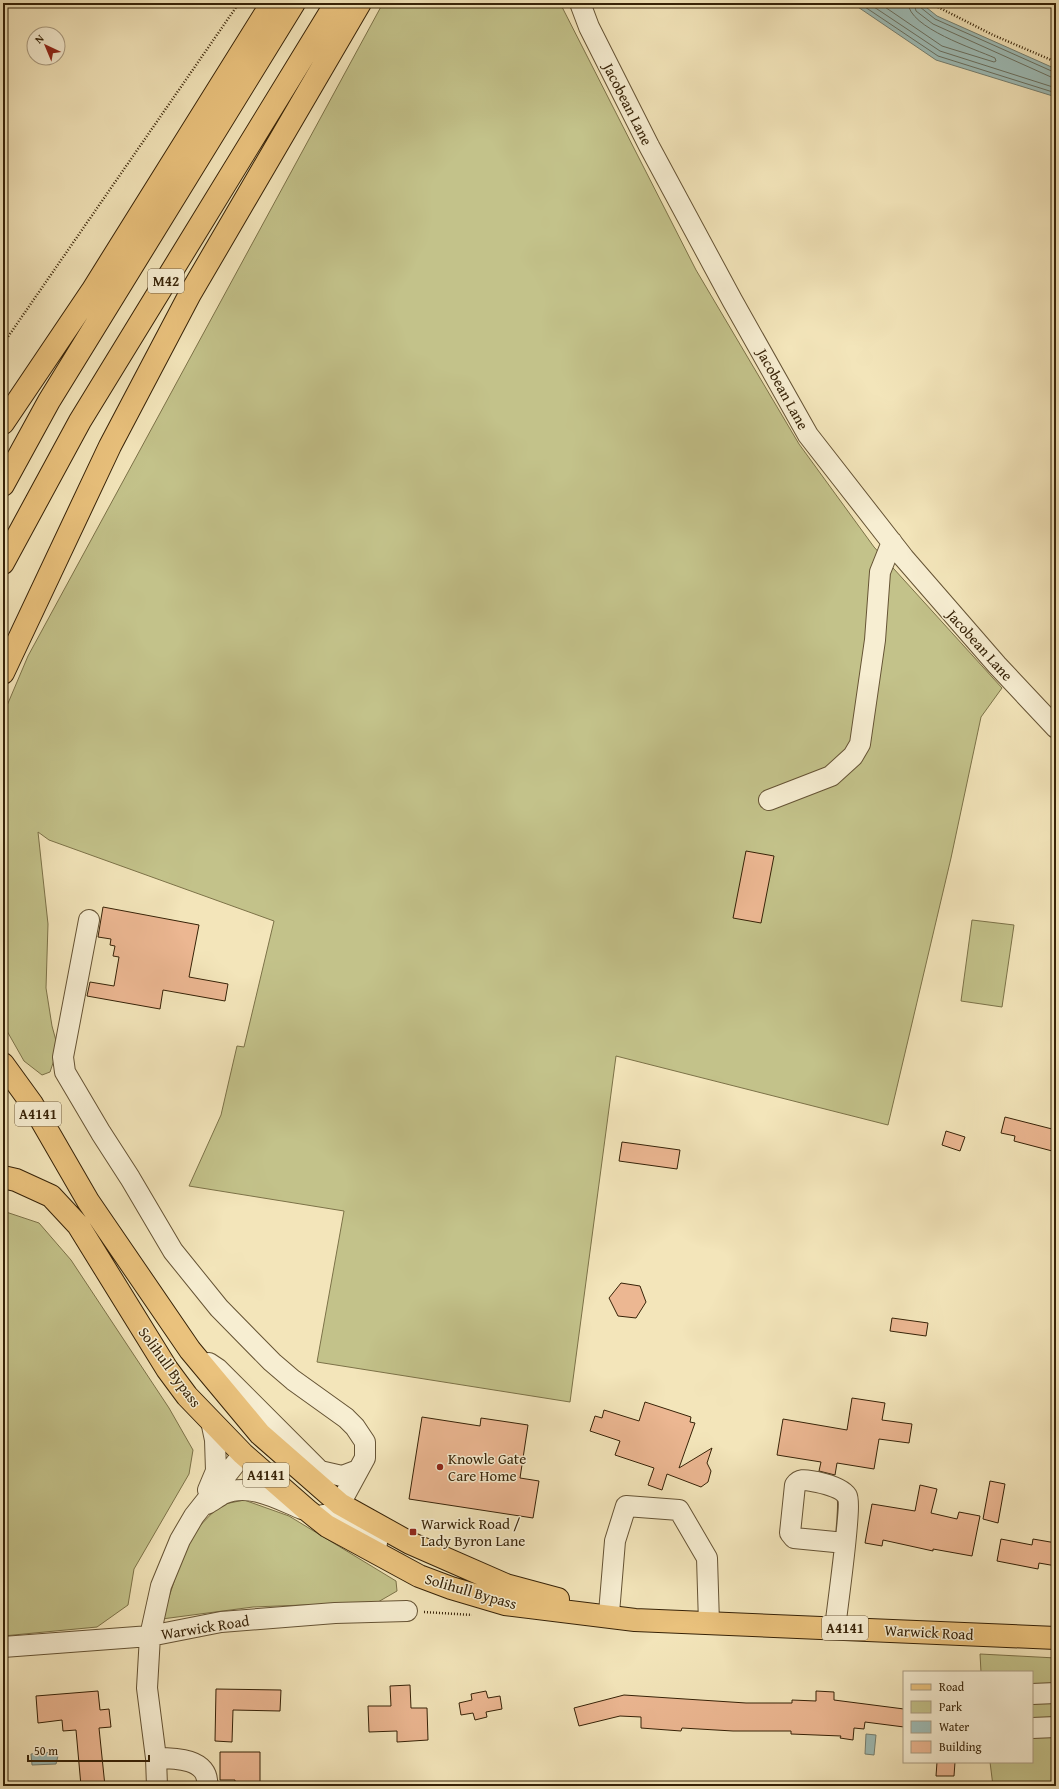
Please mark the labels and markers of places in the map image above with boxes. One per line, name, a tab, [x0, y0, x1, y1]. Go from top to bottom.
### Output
place label: Knowle Gate Care Home	[448, 1448, 526, 1486]
marker: Knowle Gate Care Home	[435, 1462, 445, 1472]
place label: Warwick Road / Lady Byron Lane	[421, 1513, 525, 1551]
marker: Warwick Road / Lady Byron Lane	[408, 1527, 418, 1537]

